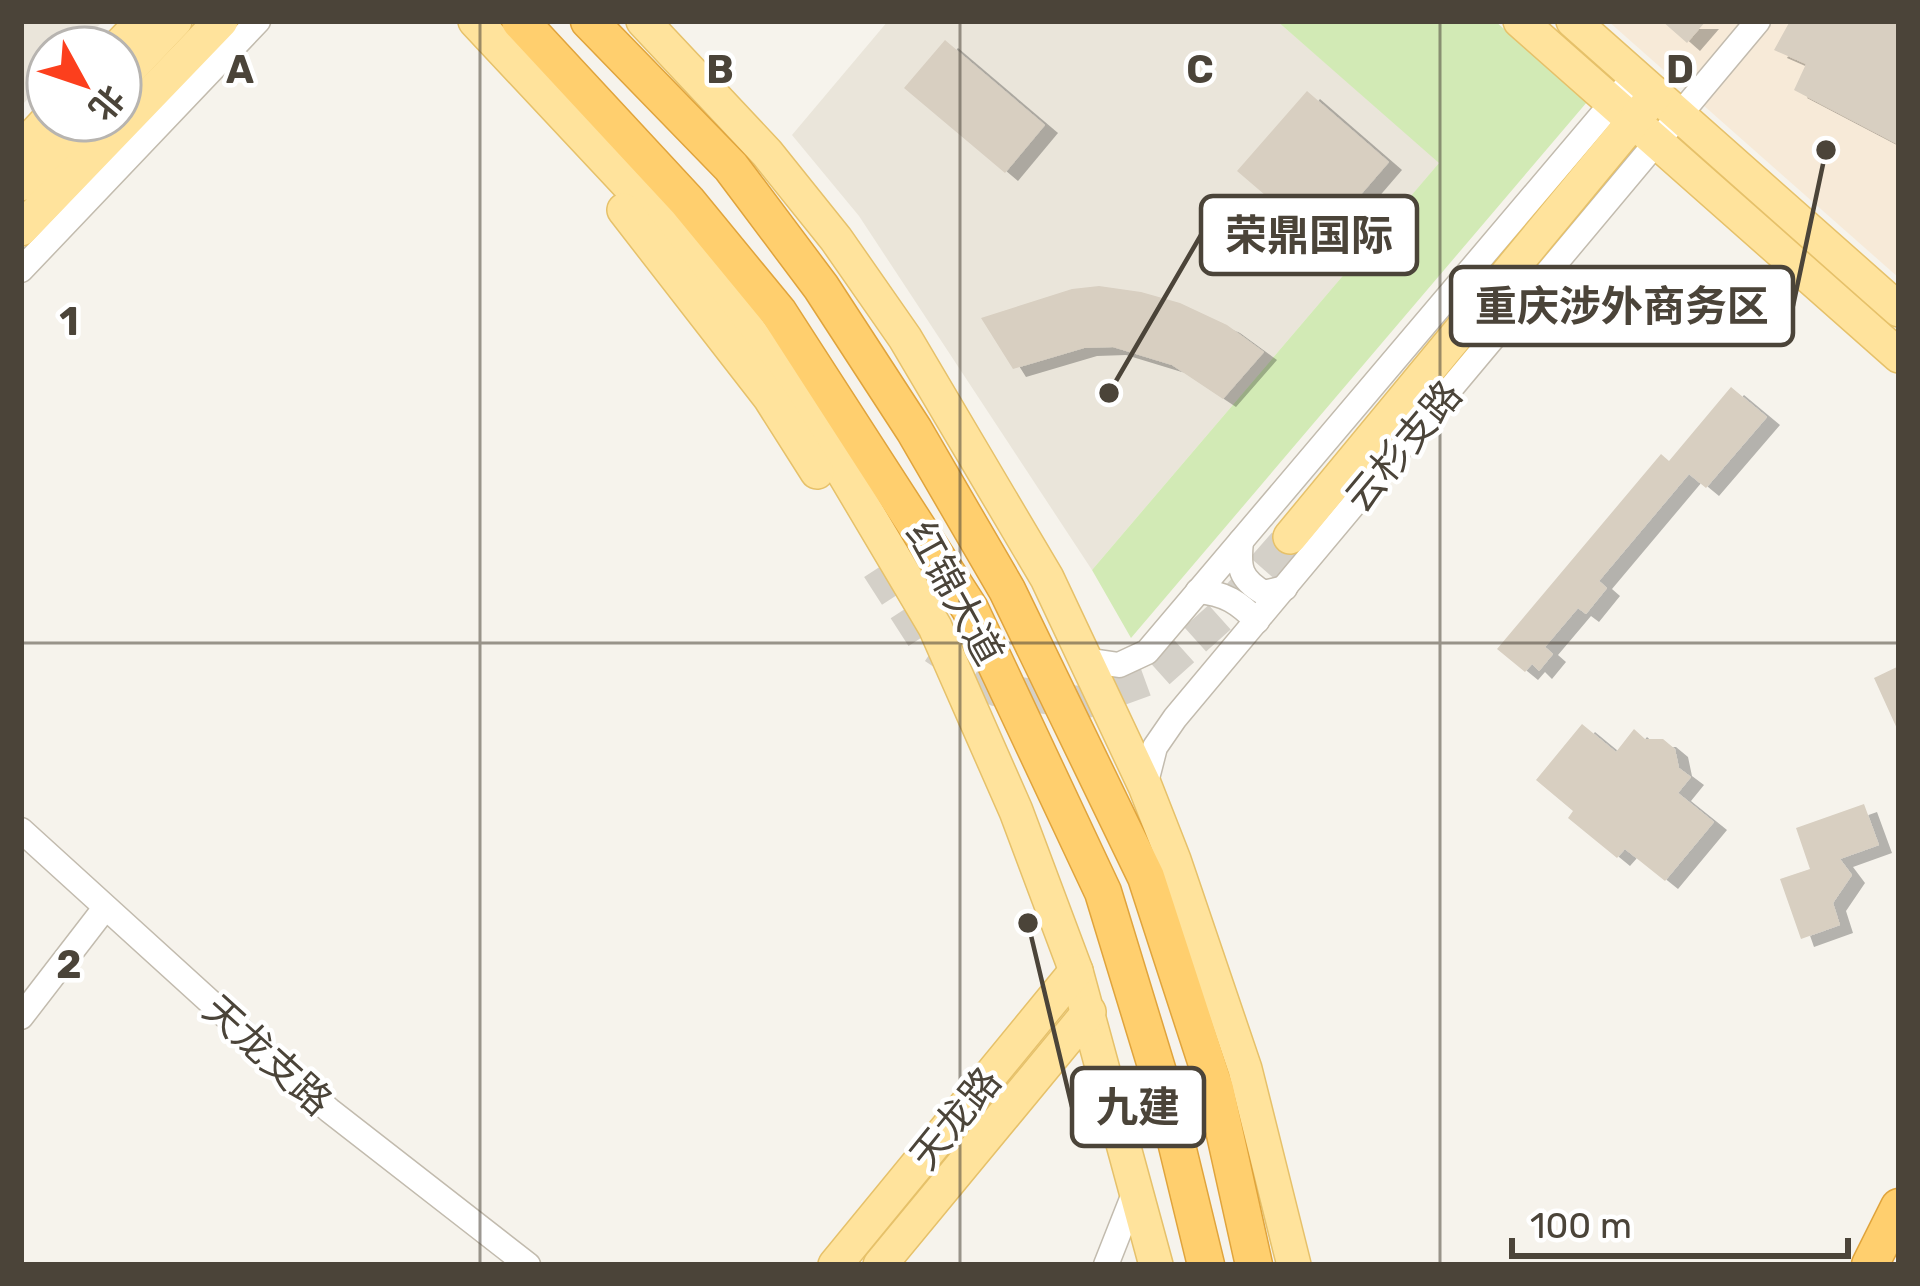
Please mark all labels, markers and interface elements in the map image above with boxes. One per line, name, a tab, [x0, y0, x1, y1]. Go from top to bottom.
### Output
north arrow	[24, 24, 144, 144]
text: A	[226, 47, 254, 93]
text: B	[706, 47, 734, 93]
text: C	[1186, 47, 1214, 93]
text: D	[1666, 47, 1694, 93]
text: 北	[81, 78, 132, 128]
callout: 荣鼎国际	[1201, 196, 1417, 274]
text: 荣鼎国际	[1225, 211, 1393, 261]
callout: 重庆涉外商务区	[1451, 267, 1793, 345]
text: 重庆涉外商务区	[1475, 282, 1769, 332]
text: 1	[59, 299, 79, 345]
street label: 云杉支路	[1336, 372, 1472, 521]
street label: 红锦大道	[896, 514, 1012, 673]
text: 2	[56, 942, 82, 988]
street label: 天龙支路	[194, 986, 341, 1125]
street label: 天龙路	[901, 1059, 1010, 1179]
callout: 九建	[1072, 1068, 1204, 1146]
text: 九建	[1096, 1083, 1180, 1133]
scale bar	[1512, 1184, 1848, 1258]
text: 100 m	[1530, 1204, 1632, 1247]

